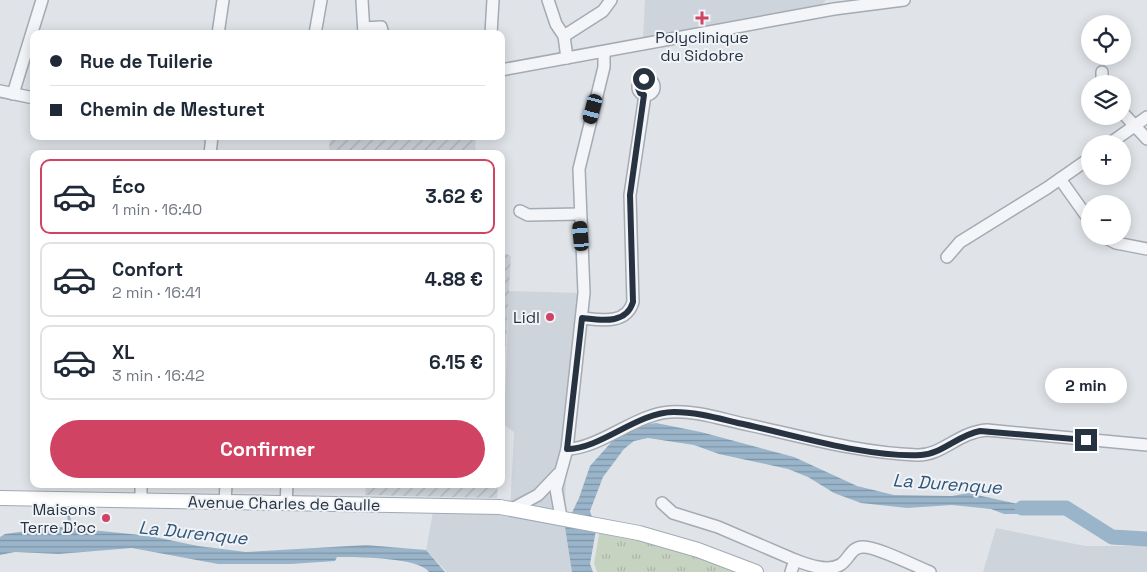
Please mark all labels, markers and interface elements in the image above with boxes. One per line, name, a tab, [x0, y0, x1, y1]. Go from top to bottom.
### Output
marker: Polyclinique du Sidobre	[695, 11, 709, 25]
map controls	[1081, 15, 1131, 245]
button: locate	[1081, 15, 1131, 65]
place label: Polyclinique du Sidobre	[655, 27, 749, 66]
text: Rue de Tuilerie	[80, 49, 213, 74]
route start	[633, 68, 655, 90]
button: layers	[1081, 75, 1131, 125]
car	[581, 93, 604, 125]
text: Chemin de Mesturet	[80, 97, 265, 122]
button: +	[1081, 135, 1131, 185]
icon: car	[52, 174, 97, 219]
text: Éco	[112, 174, 145, 199]
text: 3.62 €	[425, 184, 483, 209]
button: −	[1081, 195, 1131, 245]
text: 1 min · 16:40	[112, 199, 202, 220]
car	[572, 220, 589, 252]
icon: car	[52, 257, 97, 302]
text: Confort	[112, 257, 183, 282]
text: 4.88 €	[425, 267, 483, 292]
text: 2 min · 16:41	[112, 282, 201, 303]
place label: Lidl	[513, 307, 540, 328]
marker: Lidl	[544, 311, 556, 323]
icon: car	[52, 340, 97, 385]
text: XL	[112, 340, 135, 365]
text: 6.15 €	[429, 350, 483, 375]
text: 3 min · 16:42	[112, 365, 205, 386]
callout: 2 min	[1045, 368, 1127, 402]
text: 2 min	[1065, 375, 1107, 396]
button: Confirmer	[50, 420, 485, 478]
route end	[1075, 429, 1097, 451]
water label: La Durenque	[892, 468, 1004, 499]
street label: Avenue Charles de Gaulle	[188, 491, 380, 516]
place label: Maisons Terre D'oc	[20, 499, 96, 538]
marker: Maisons Terre D'oc	[100, 512, 112, 524]
water label: La Durenque	[138, 515, 250, 550]

